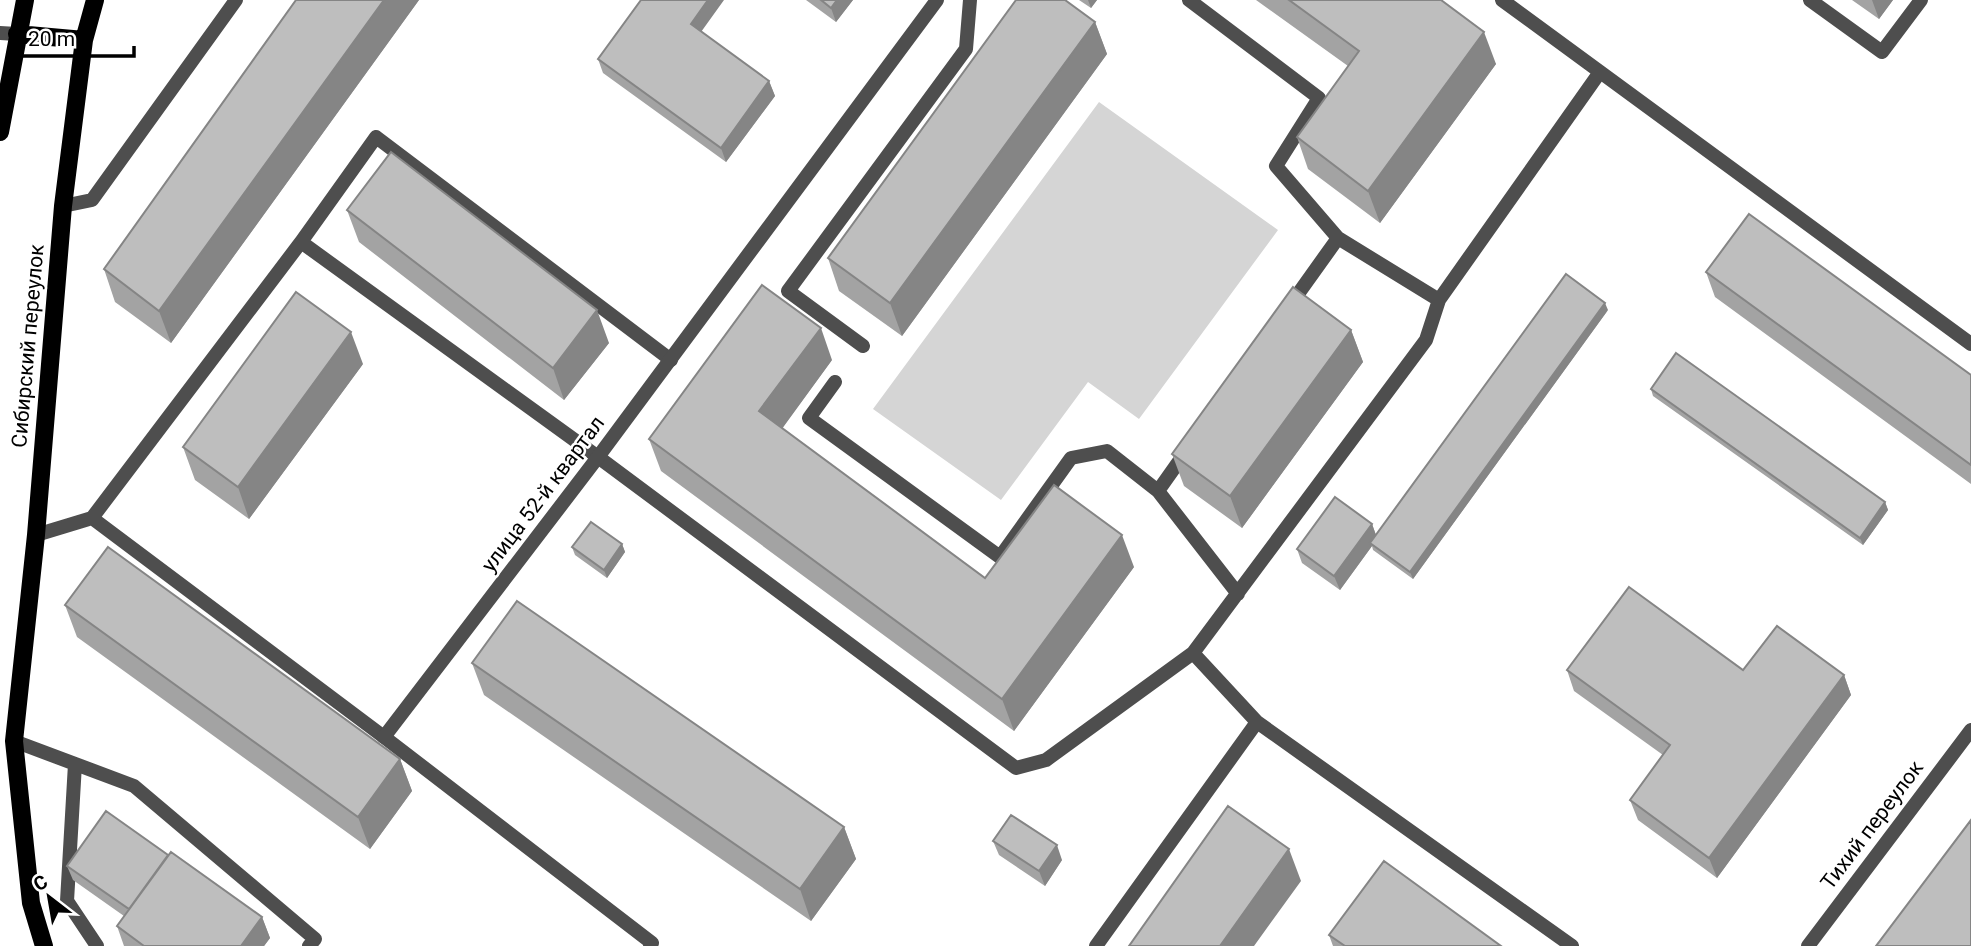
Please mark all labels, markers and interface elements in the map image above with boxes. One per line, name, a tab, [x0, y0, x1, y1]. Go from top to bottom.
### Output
scale bar	[18, 14, 133, 58]
text: 20 m	[28, 27, 75, 51]
street label: Сибирский переулок	[7, 243, 49, 449]
street label: улица 52-й квартал	[477, 411, 609, 577]
street label: Тихий переулок	[1816, 756, 1928, 894]
north arrow	[14, 862, 84, 932]
text: С	[29, 870, 52, 896]

